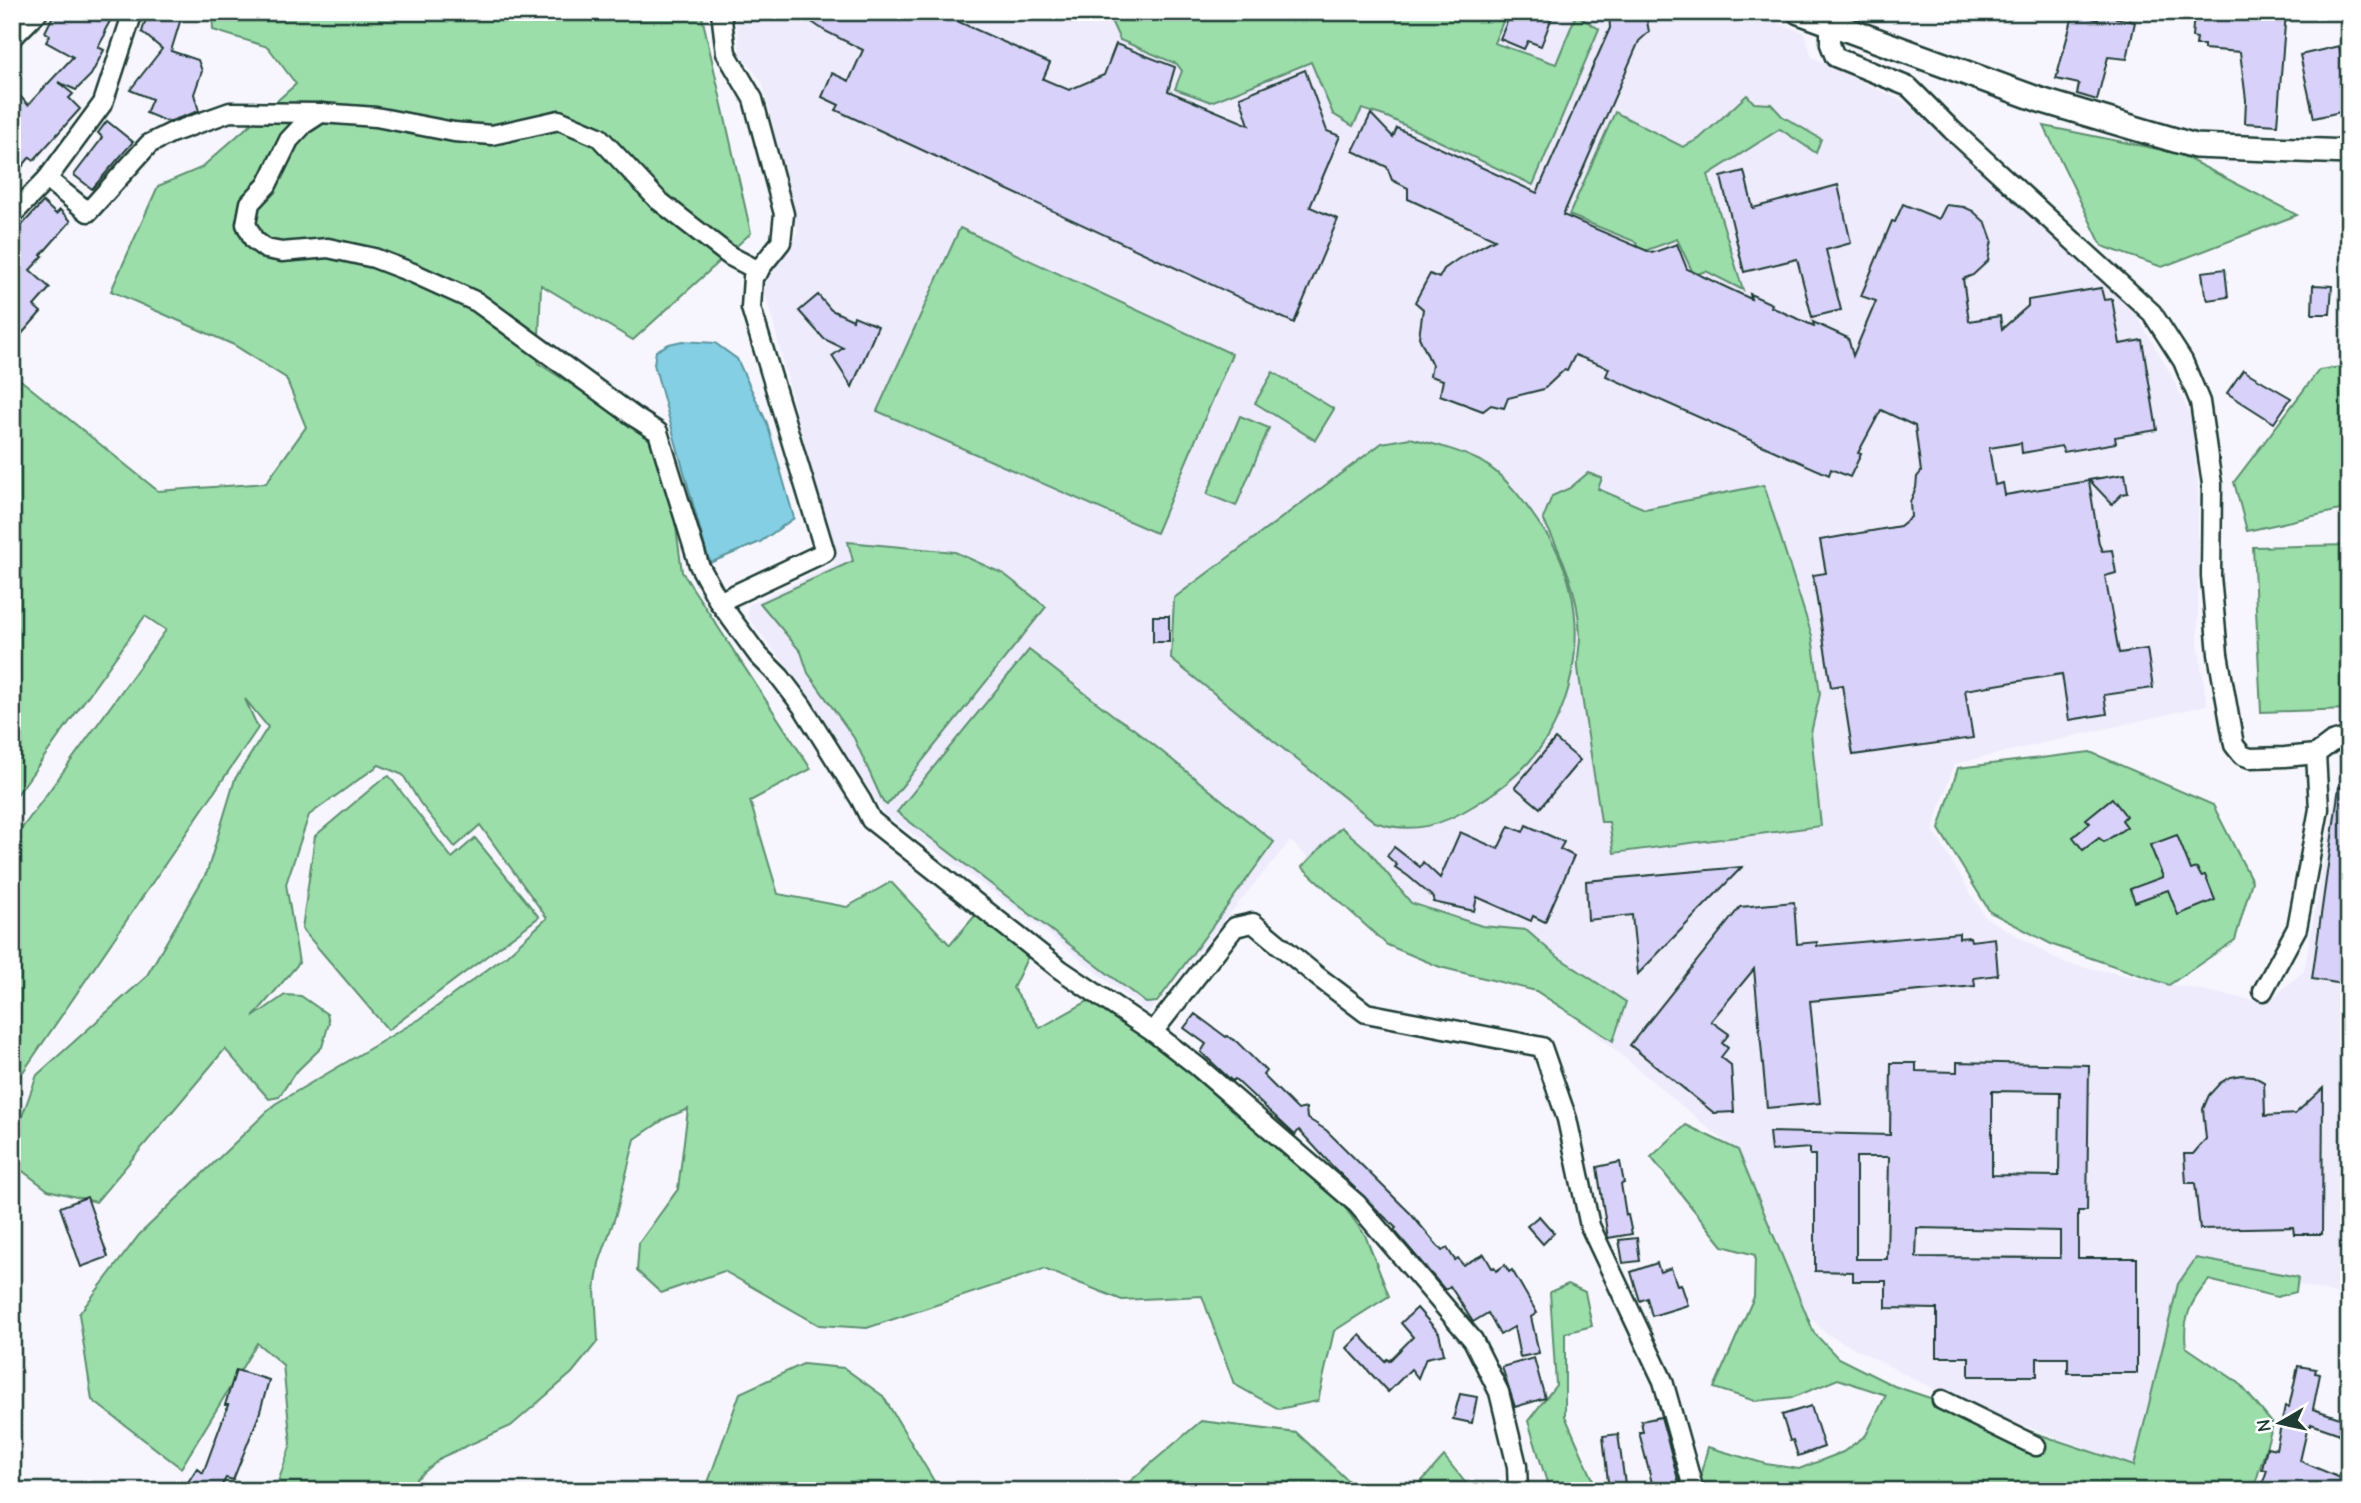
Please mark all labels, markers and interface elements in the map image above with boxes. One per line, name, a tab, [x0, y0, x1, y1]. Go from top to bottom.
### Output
north arrow	[2246, 1388, 2316, 1458]
text: N	[2252, 1418, 2276, 1433]

